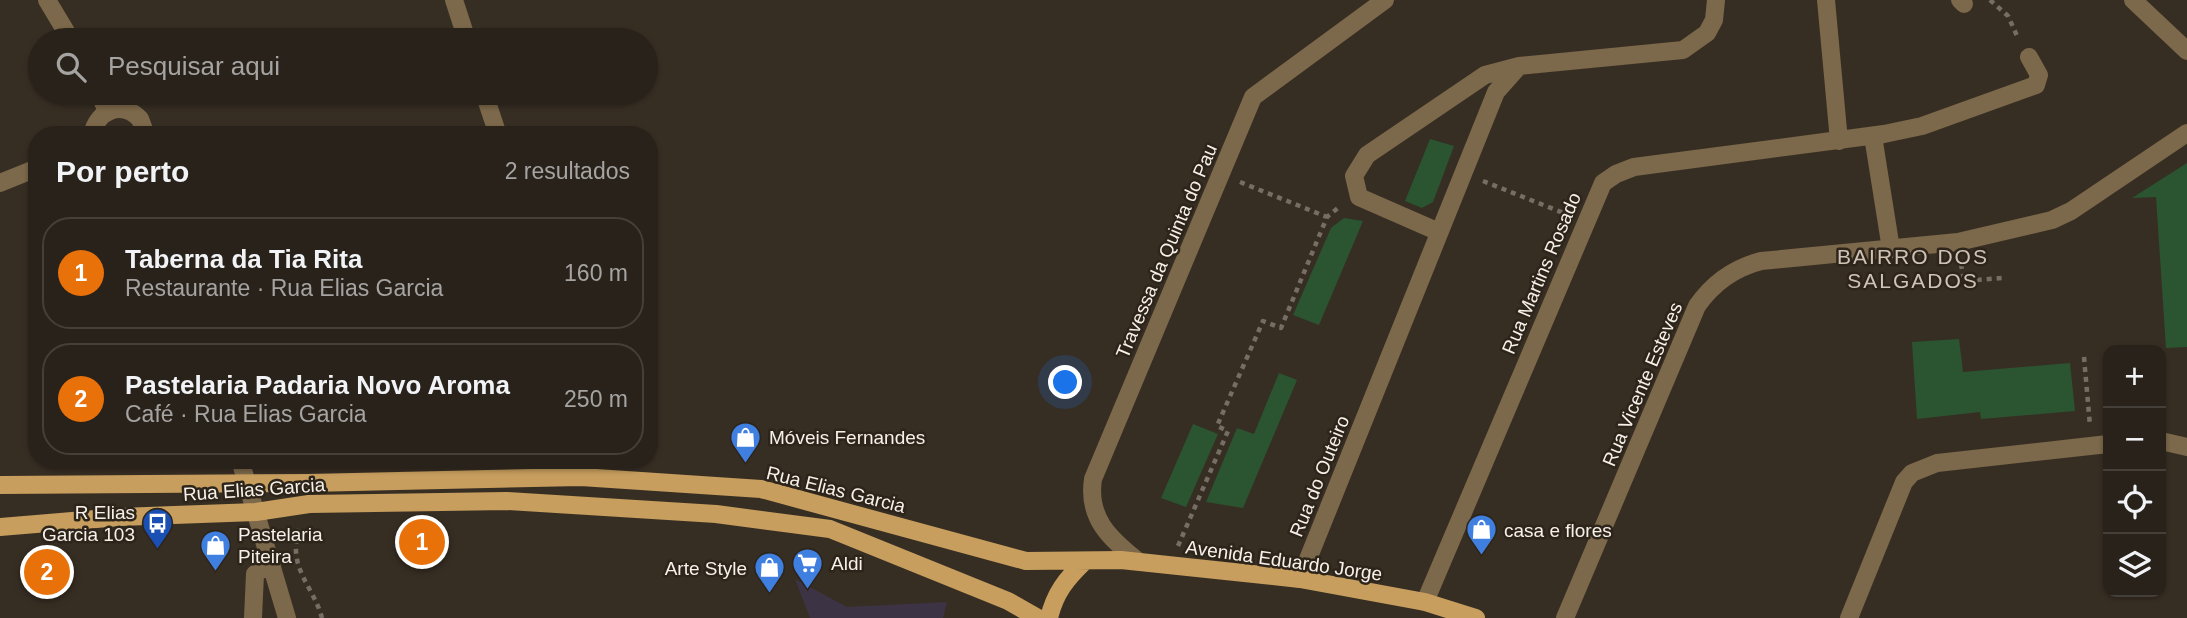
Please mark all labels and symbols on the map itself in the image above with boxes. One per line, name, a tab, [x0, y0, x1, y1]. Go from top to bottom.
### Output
street label: Travessa da Quinta do Pau	[1112, 141, 1221, 361]
street label: Rua Martins Rosado	[1498, 189, 1585, 357]
district label: BAIRRO DOS SALGADOS	[1837, 245, 1989, 292]
street label: Rua Vicente Esteves	[1598, 299, 1687, 469]
your location	[1048, 365, 1082, 399]
street label: Rua do Outeiro	[1286, 413, 1353, 540]
shop icon: Móveis Fernandes	[729, 420, 763, 464]
place label: Móveis Fernandes	[769, 427, 925, 448]
street label: Rua Elias Garcia	[764, 462, 908, 517]
street label: Rua Elias Garcia	[182, 474, 326, 505]
place label: R Elias Garcia 103	[42, 502, 135, 545]
bus stop icon: R Elias Garcia 103	[141, 506, 175, 550]
shop icon: casa e flores	[1464, 513, 1498, 557]
pin: 1	[399, 516, 445, 568]
place label: casa e flores	[1504, 520, 1612, 541]
place label: Pastelaria Piteira	[238, 524, 323, 567]
shop icon: Pastelaria Piteira	[198, 528, 232, 572]
street label: Avenida Eduardo Jorge	[1184, 536, 1384, 585]
pin: 2	[24, 546, 70, 598]
supermarket icon: Aldi	[791, 546, 825, 590]
shop icon: Arte Style	[753, 551, 787, 595]
place label: Aldi	[831, 553, 863, 574]
place label: Arte Style	[665, 558, 747, 579]

